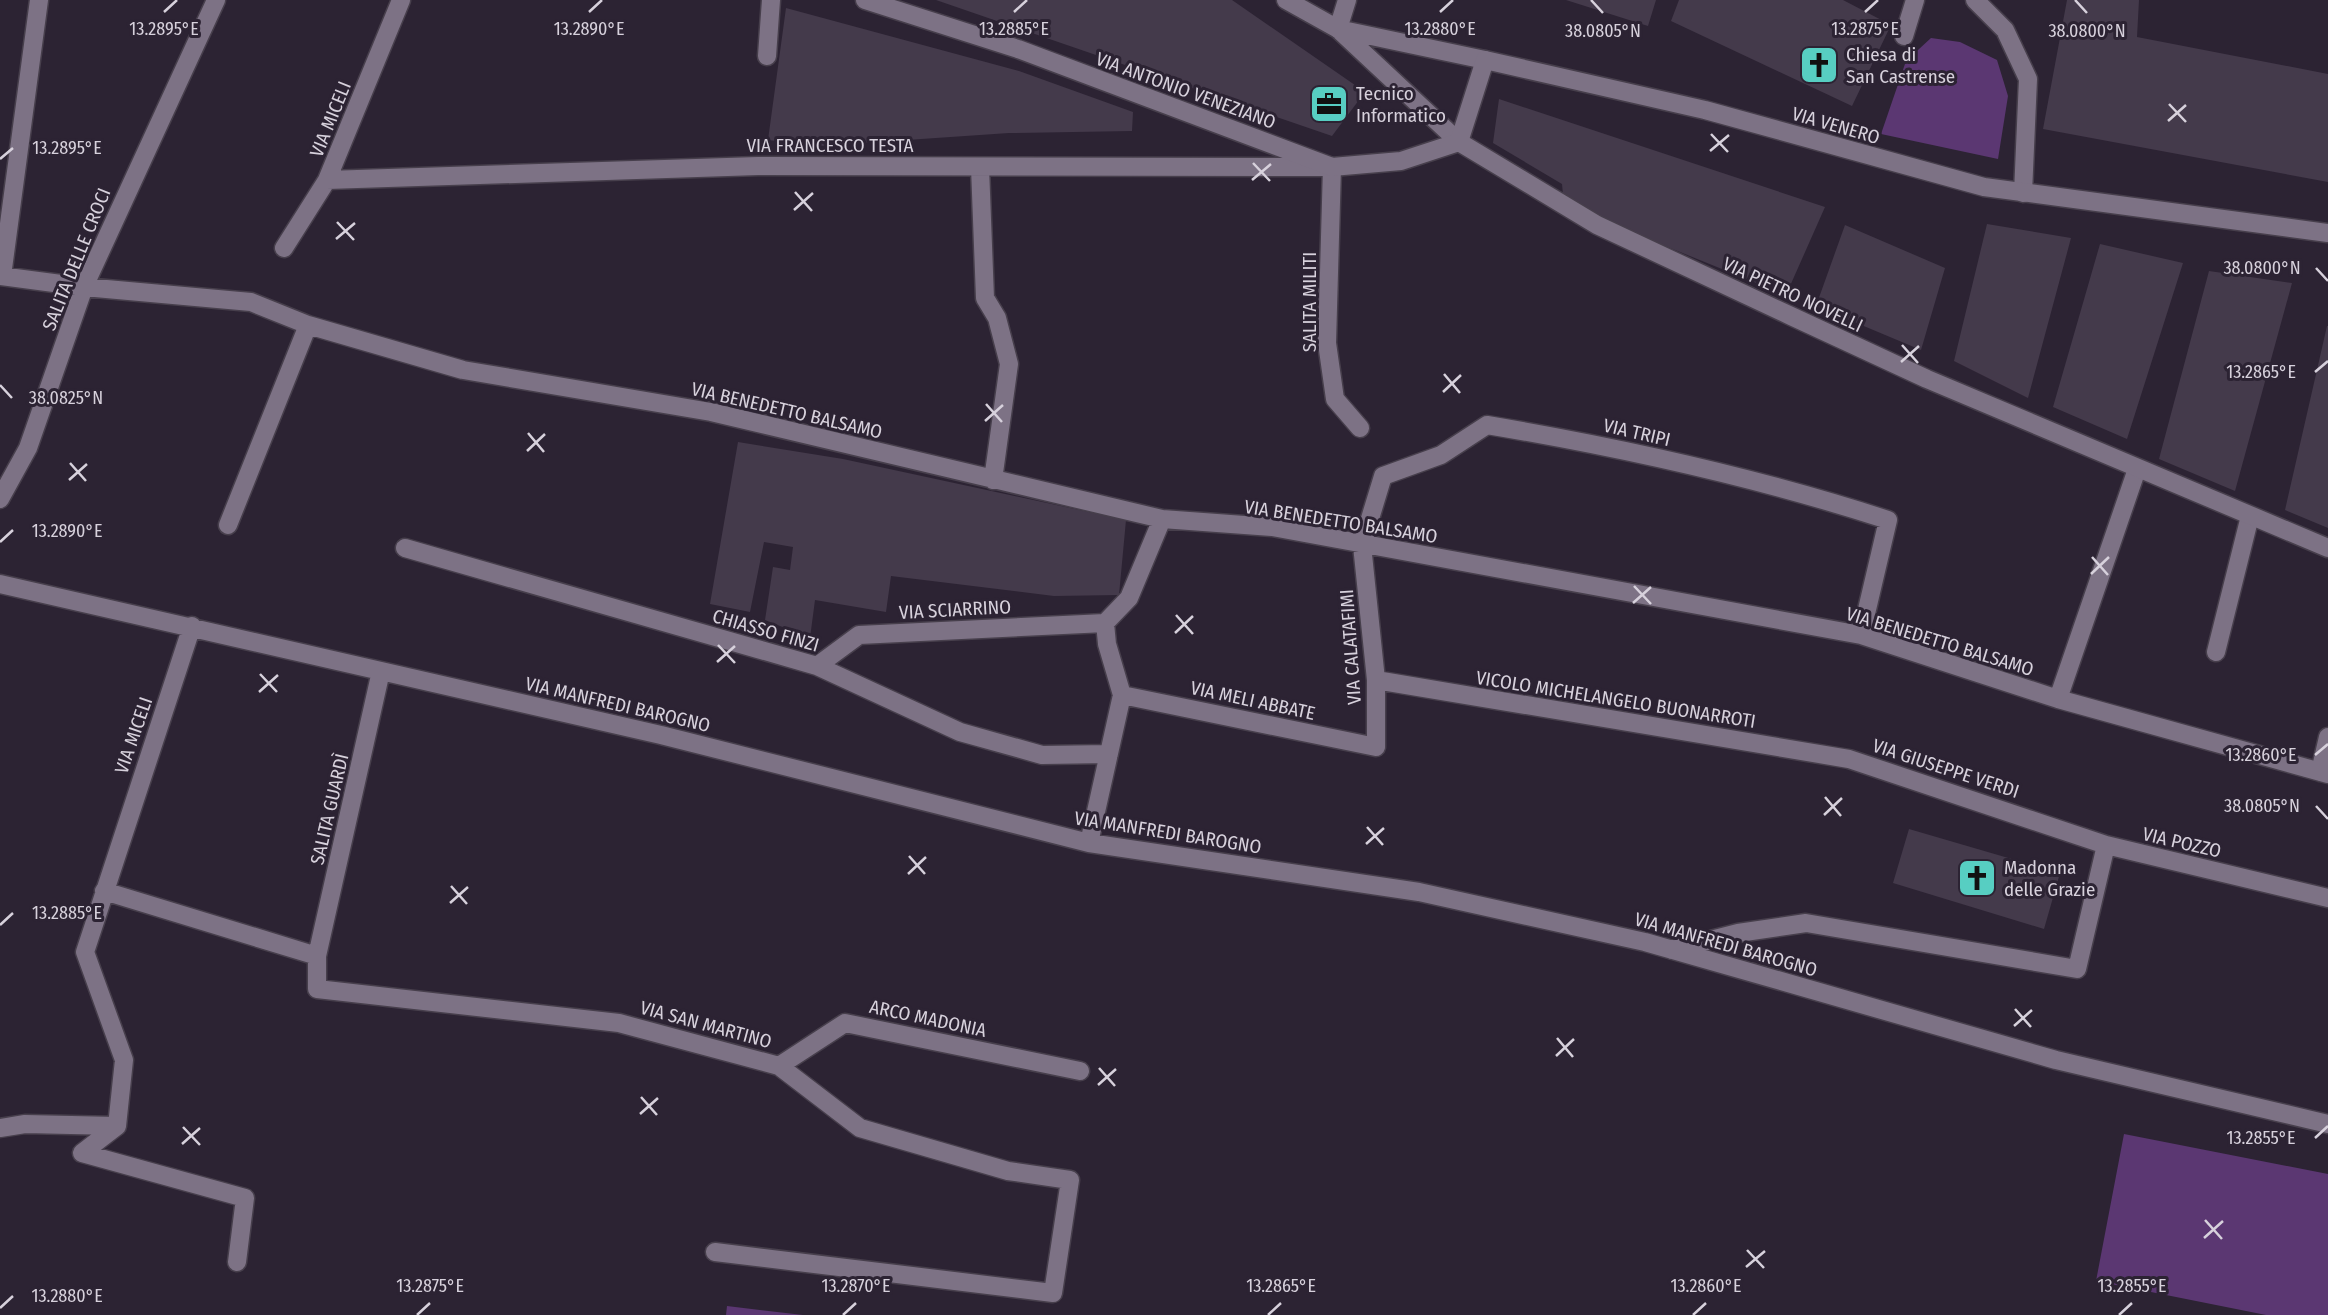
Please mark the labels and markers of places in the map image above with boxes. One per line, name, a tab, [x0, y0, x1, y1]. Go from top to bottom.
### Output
place label: Chiesa di San Castrense	[1846, 43, 1955, 88]
church icon: Chiesa di San Castrense	[1798, 44, 1840, 86]
place label: Tecnico Informatico	[1356, 82, 1446, 127]
office icon: Tecnico Informatico	[1308, 83, 1350, 125]
place label: Madonna delle Grazie	[2004, 856, 2095, 901]
church icon: Madonna delle Grazie	[1956, 857, 1998, 899]

